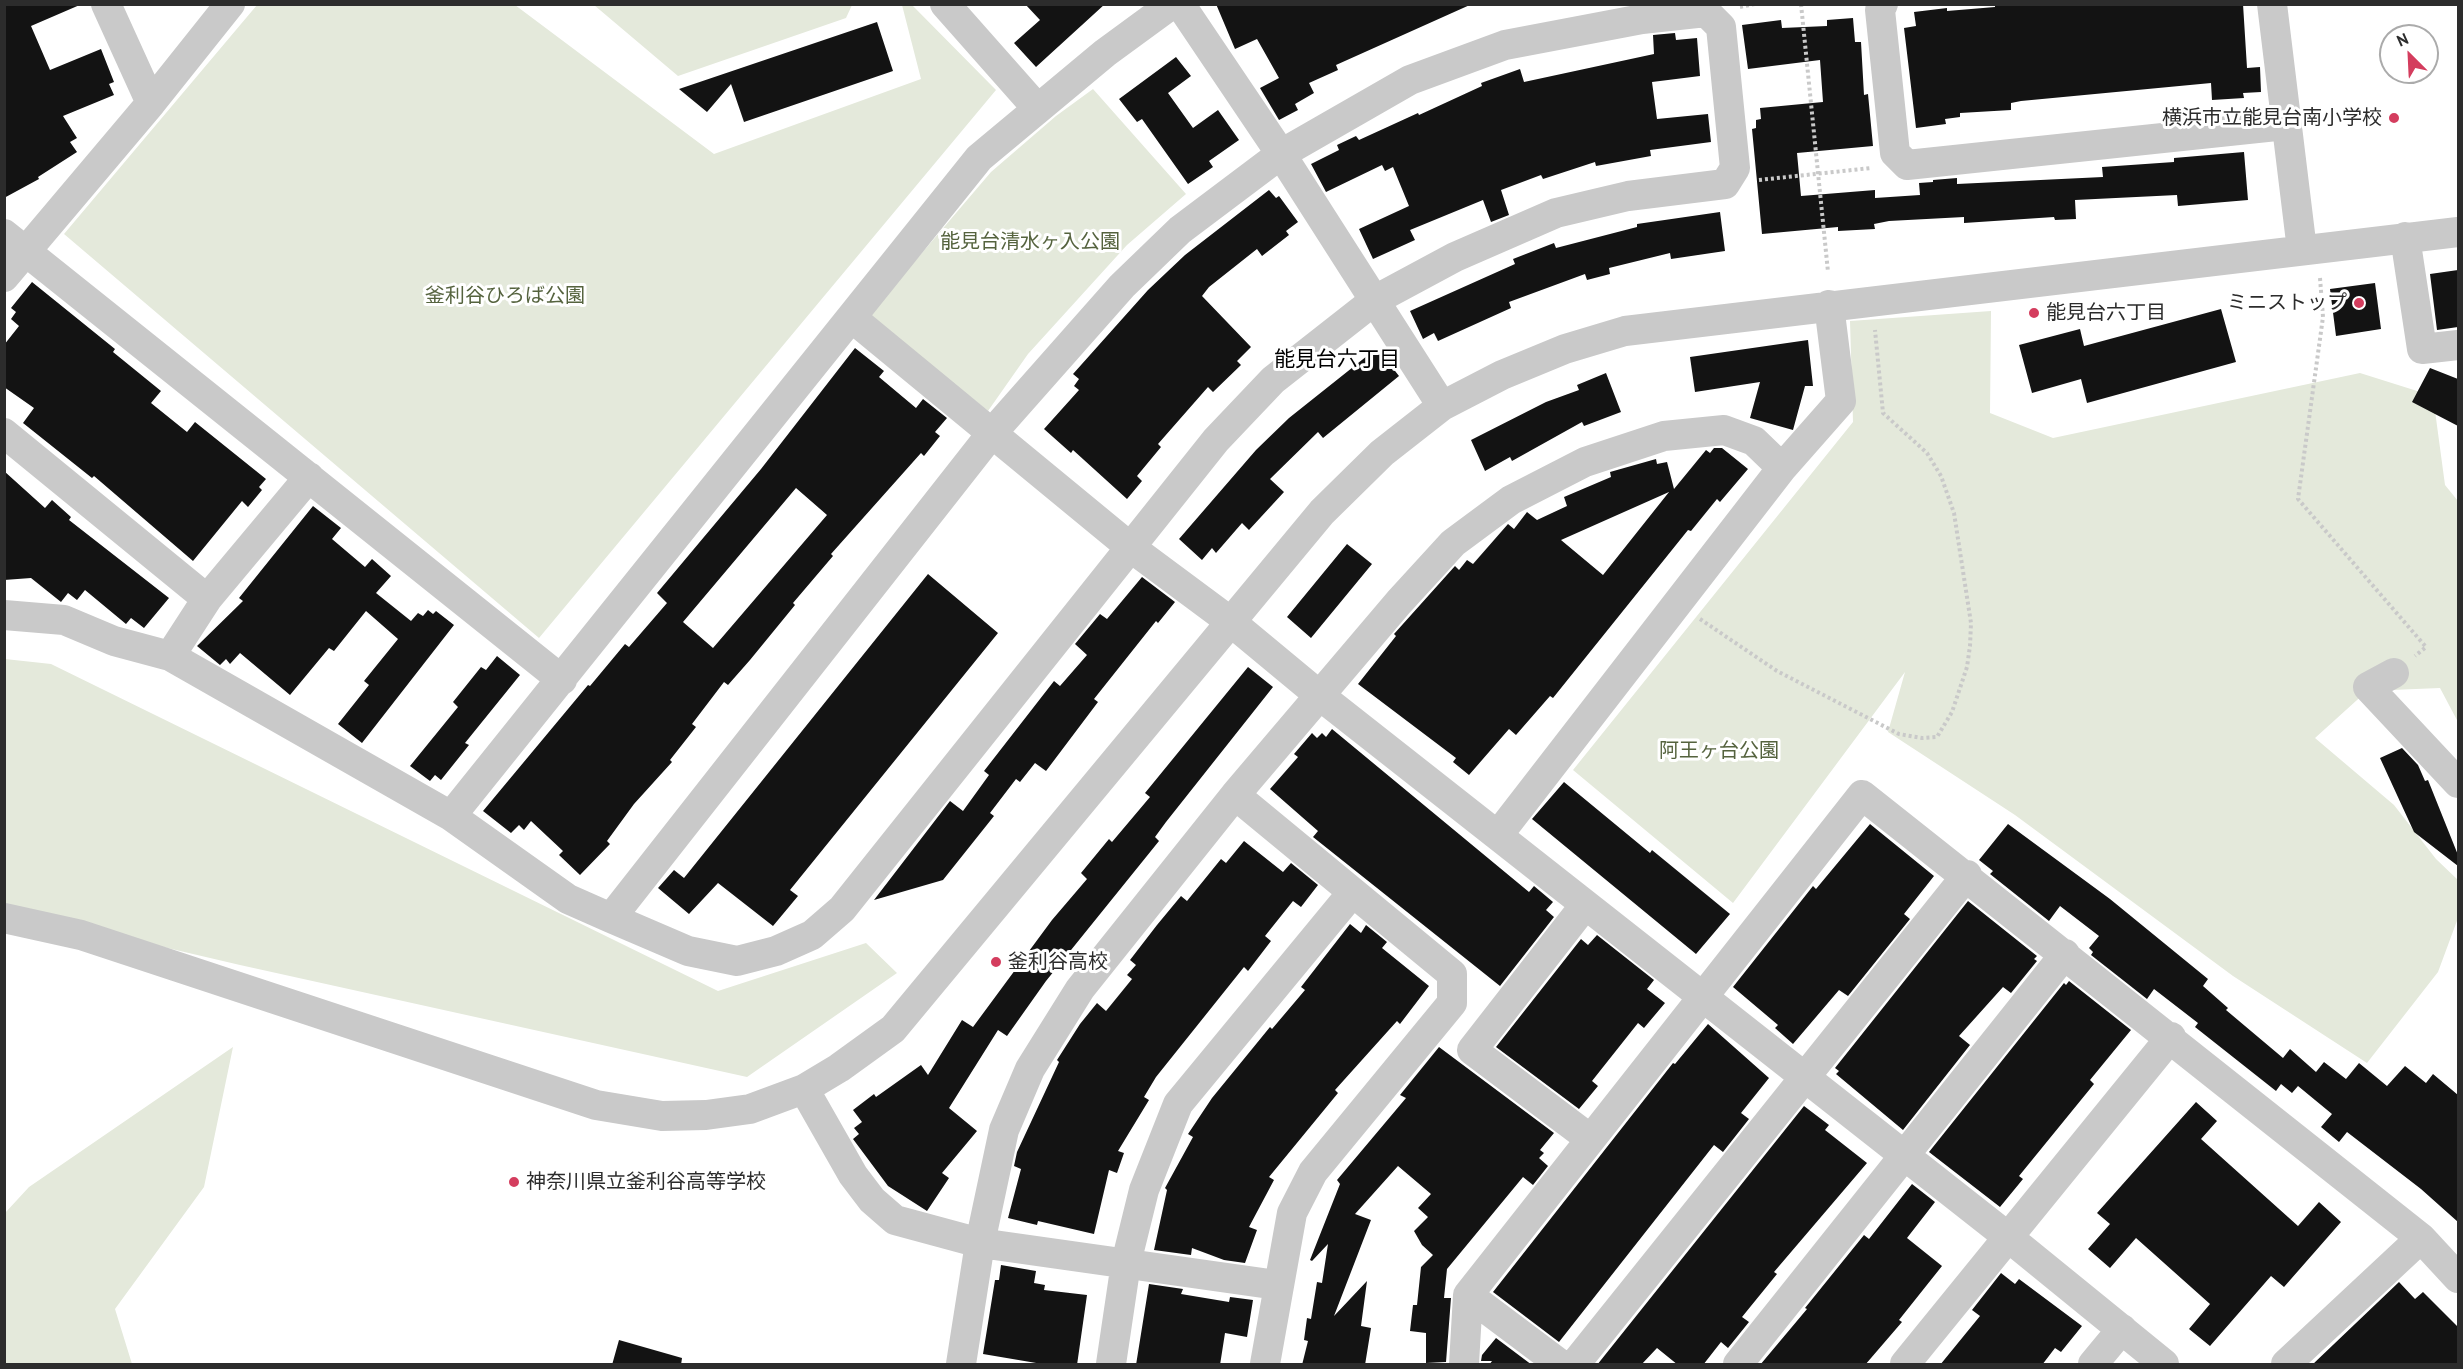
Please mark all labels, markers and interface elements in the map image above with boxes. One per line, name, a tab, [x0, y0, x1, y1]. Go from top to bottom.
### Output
north arrow	[2379, 24, 2439, 84]
text: N	[2394, 28, 2411, 51]
place label: 横浜市立能見台南小学校	[2162, 106, 2382, 130]
marker: 横浜市立能見台南小学校	[2387, 111, 2401, 125]
park label: 能見台清水ヶ入公園	[940, 230, 1120, 254]
park label: 釜利谷ひろば公園	[425, 284, 585, 308]
place label: ミニストップ	[2227, 291, 2347, 315]
marker: ミニストップ	[2352, 296, 2366, 310]
place label: 能見台六丁目	[2046, 301, 2166, 325]
marker: 能見台六丁目	[2027, 306, 2041, 320]
district label: 能見台六丁目	[1274, 347, 1400, 373]
park label: 阿王ヶ台公園	[1659, 739, 1779, 763]
place label: 釜利谷高校	[1008, 950, 1108, 974]
marker: 釜利谷高校	[989, 955, 1003, 969]
place label: 神奈川県立釜利谷高等学校	[526, 1170, 766, 1194]
marker: 神奈川県立釜利谷高等学校	[507, 1175, 521, 1189]

